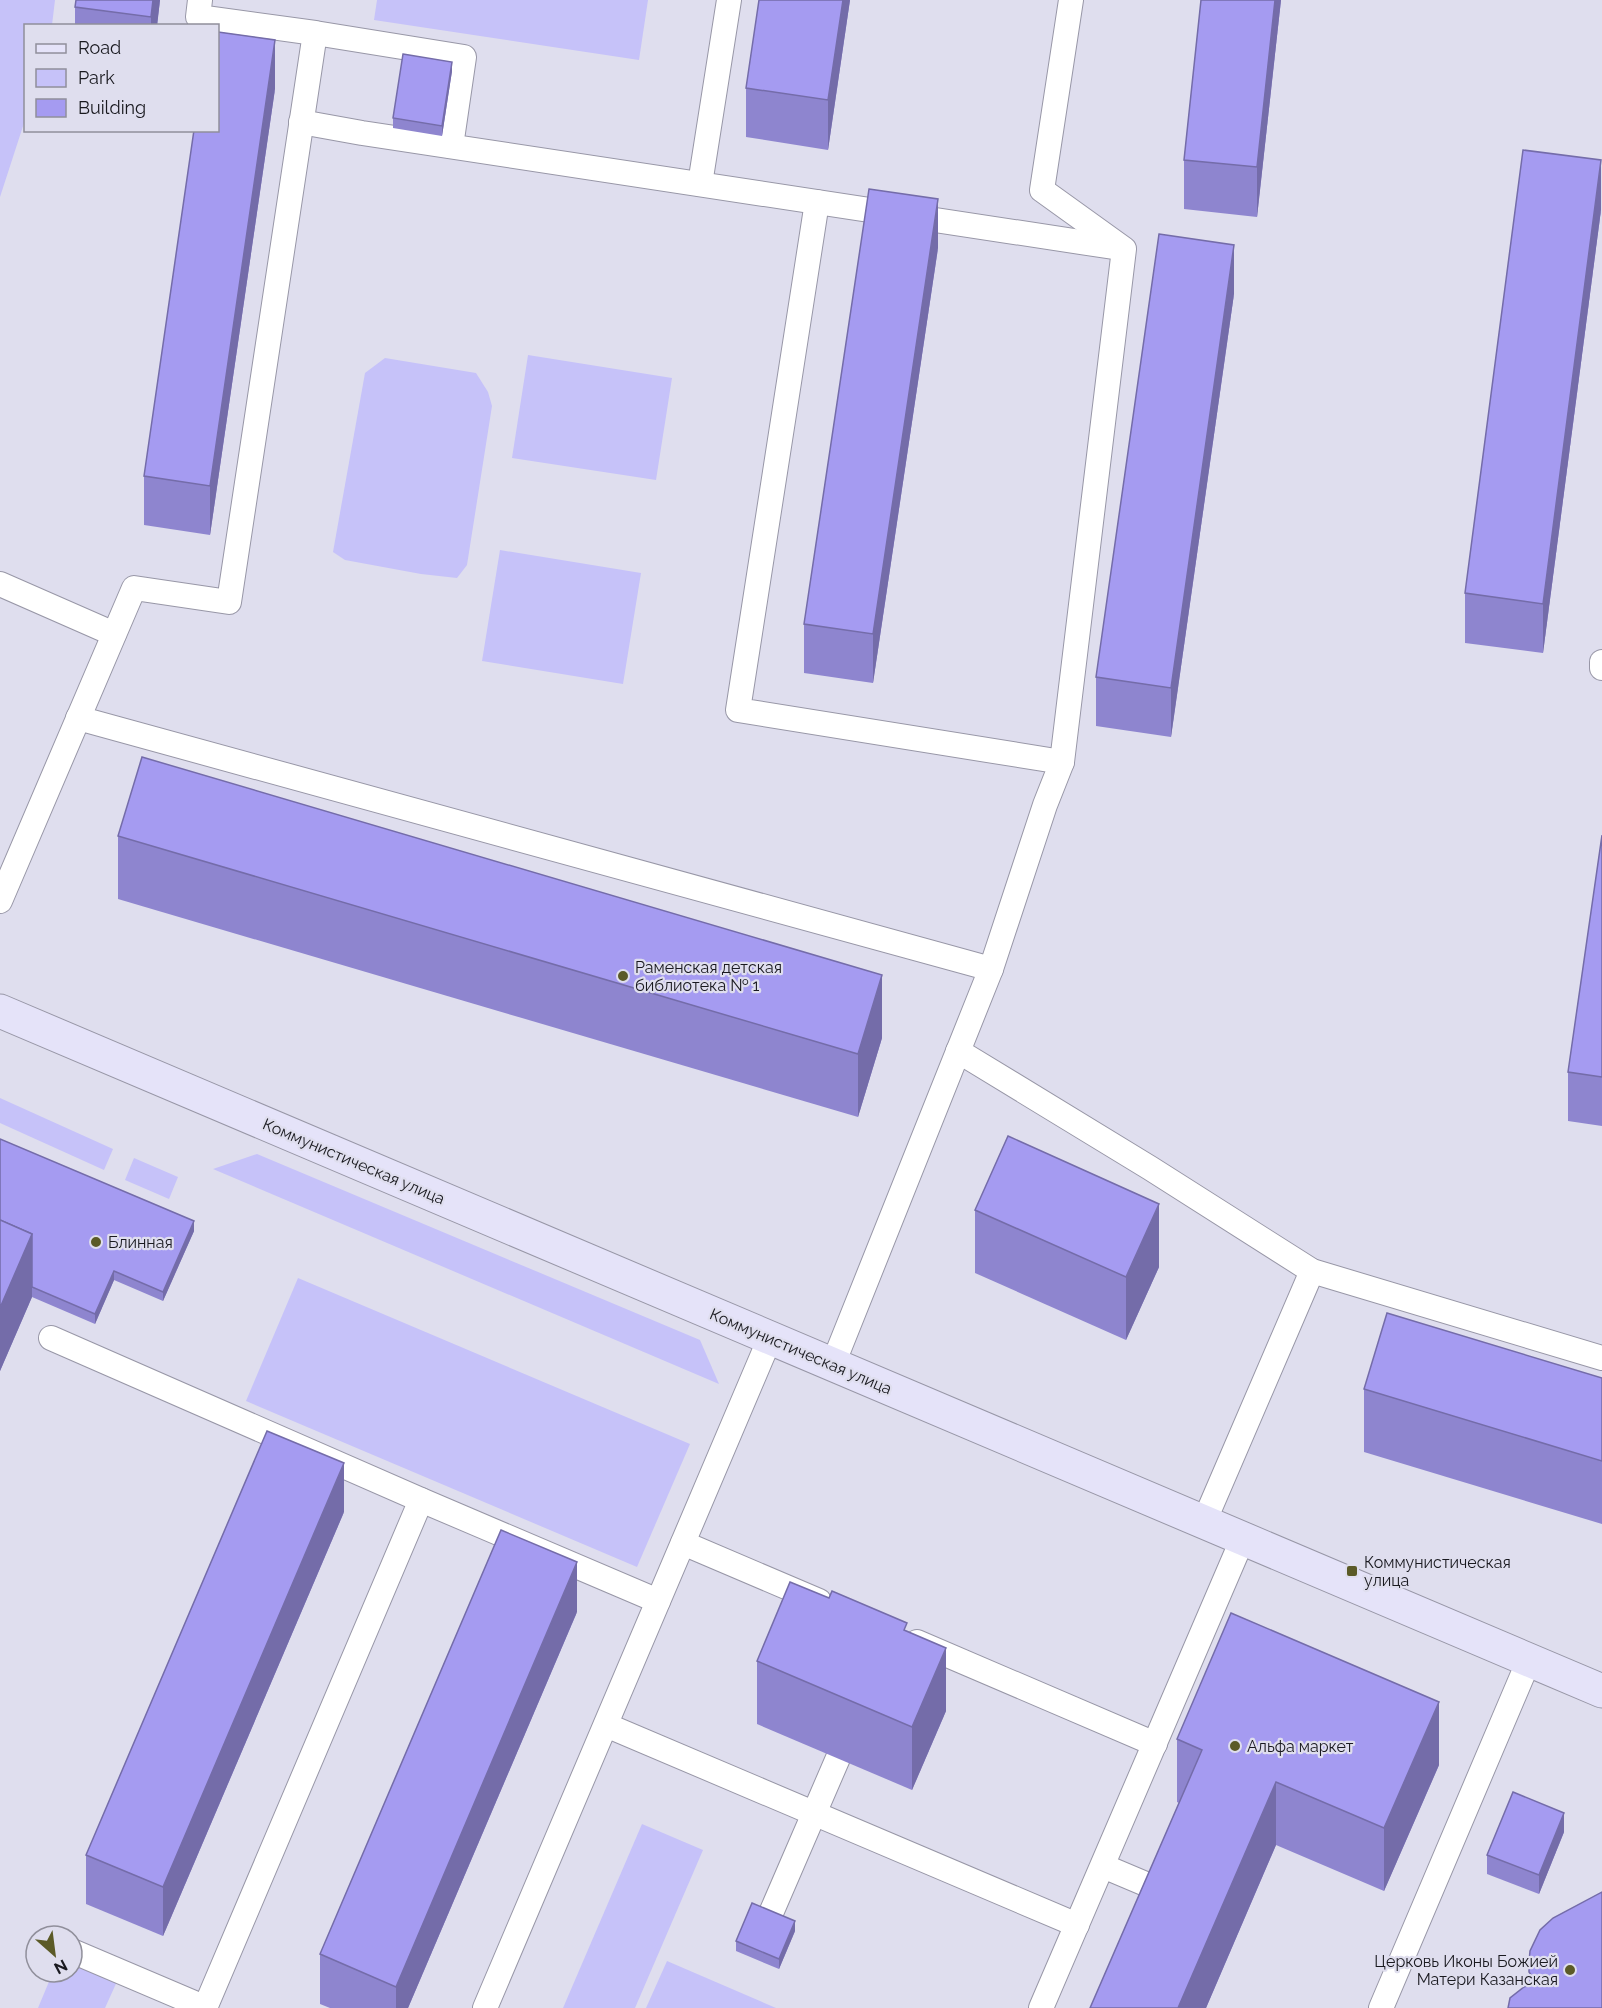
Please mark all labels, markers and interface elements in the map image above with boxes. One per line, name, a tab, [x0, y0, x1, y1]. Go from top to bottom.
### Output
legend	[24, 24, 219, 132]
text: Road	[78, 37, 121, 58]
text: Park	[78, 67, 115, 88]
text: Building	[78, 97, 146, 118]
place label: Раменская детская библиотека № 1	[635, 958, 782, 995]
marker: Раменская детская библиотека № 1	[616, 969, 630, 983]
street label: Коммунистическая улица	[260, 1114, 448, 1208]
place label: Блинная	[108, 1233, 173, 1252]
marker: Блинная	[89, 1235, 103, 1249]
street label: Коммунистическая улица	[707, 1304, 895, 1398]
place label: Коммунистическая улица	[1364, 1553, 1511, 1590]
marker: Коммунистическая улица	[1345, 1564, 1359, 1578]
place label: Альфа маркет	[1247, 1737, 1354, 1756]
marker: Альфа маркет	[1228, 1739, 1242, 1753]
north arrow	[24, 1924, 84, 1984]
place label: Церковь Иконы Божией Матери Казанская	[1374, 1952, 1558, 1989]
text: N	[51, 1956, 71, 1978]
marker: Церковь Иконы Божией Матери Казанская	[1563, 1963, 1577, 1977]

